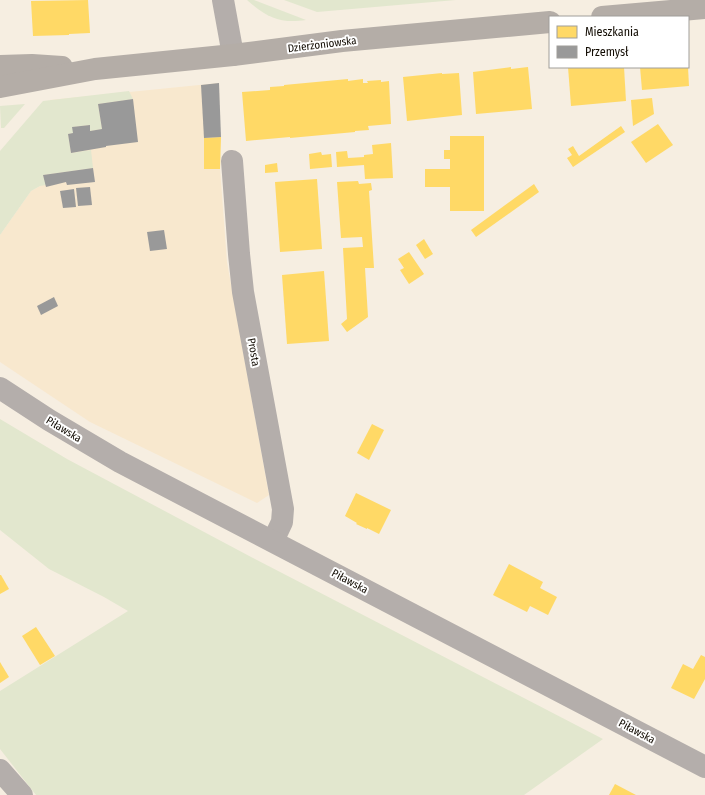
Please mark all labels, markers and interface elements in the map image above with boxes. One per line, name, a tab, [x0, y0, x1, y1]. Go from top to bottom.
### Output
legend	[549, 16, 689, 68]
text: Mieszkania	[585, 25, 639, 39]
street label: Dzierżoniowska	[287, 34, 357, 55]
text: Przemysł	[585, 45, 629, 59]
street label: Prosta	[245, 337, 262, 367]
street label: Piławska	[44, 414, 84, 445]
street label: Piławska	[329, 566, 370, 596]
street label: Piławska	[616, 716, 657, 746]

